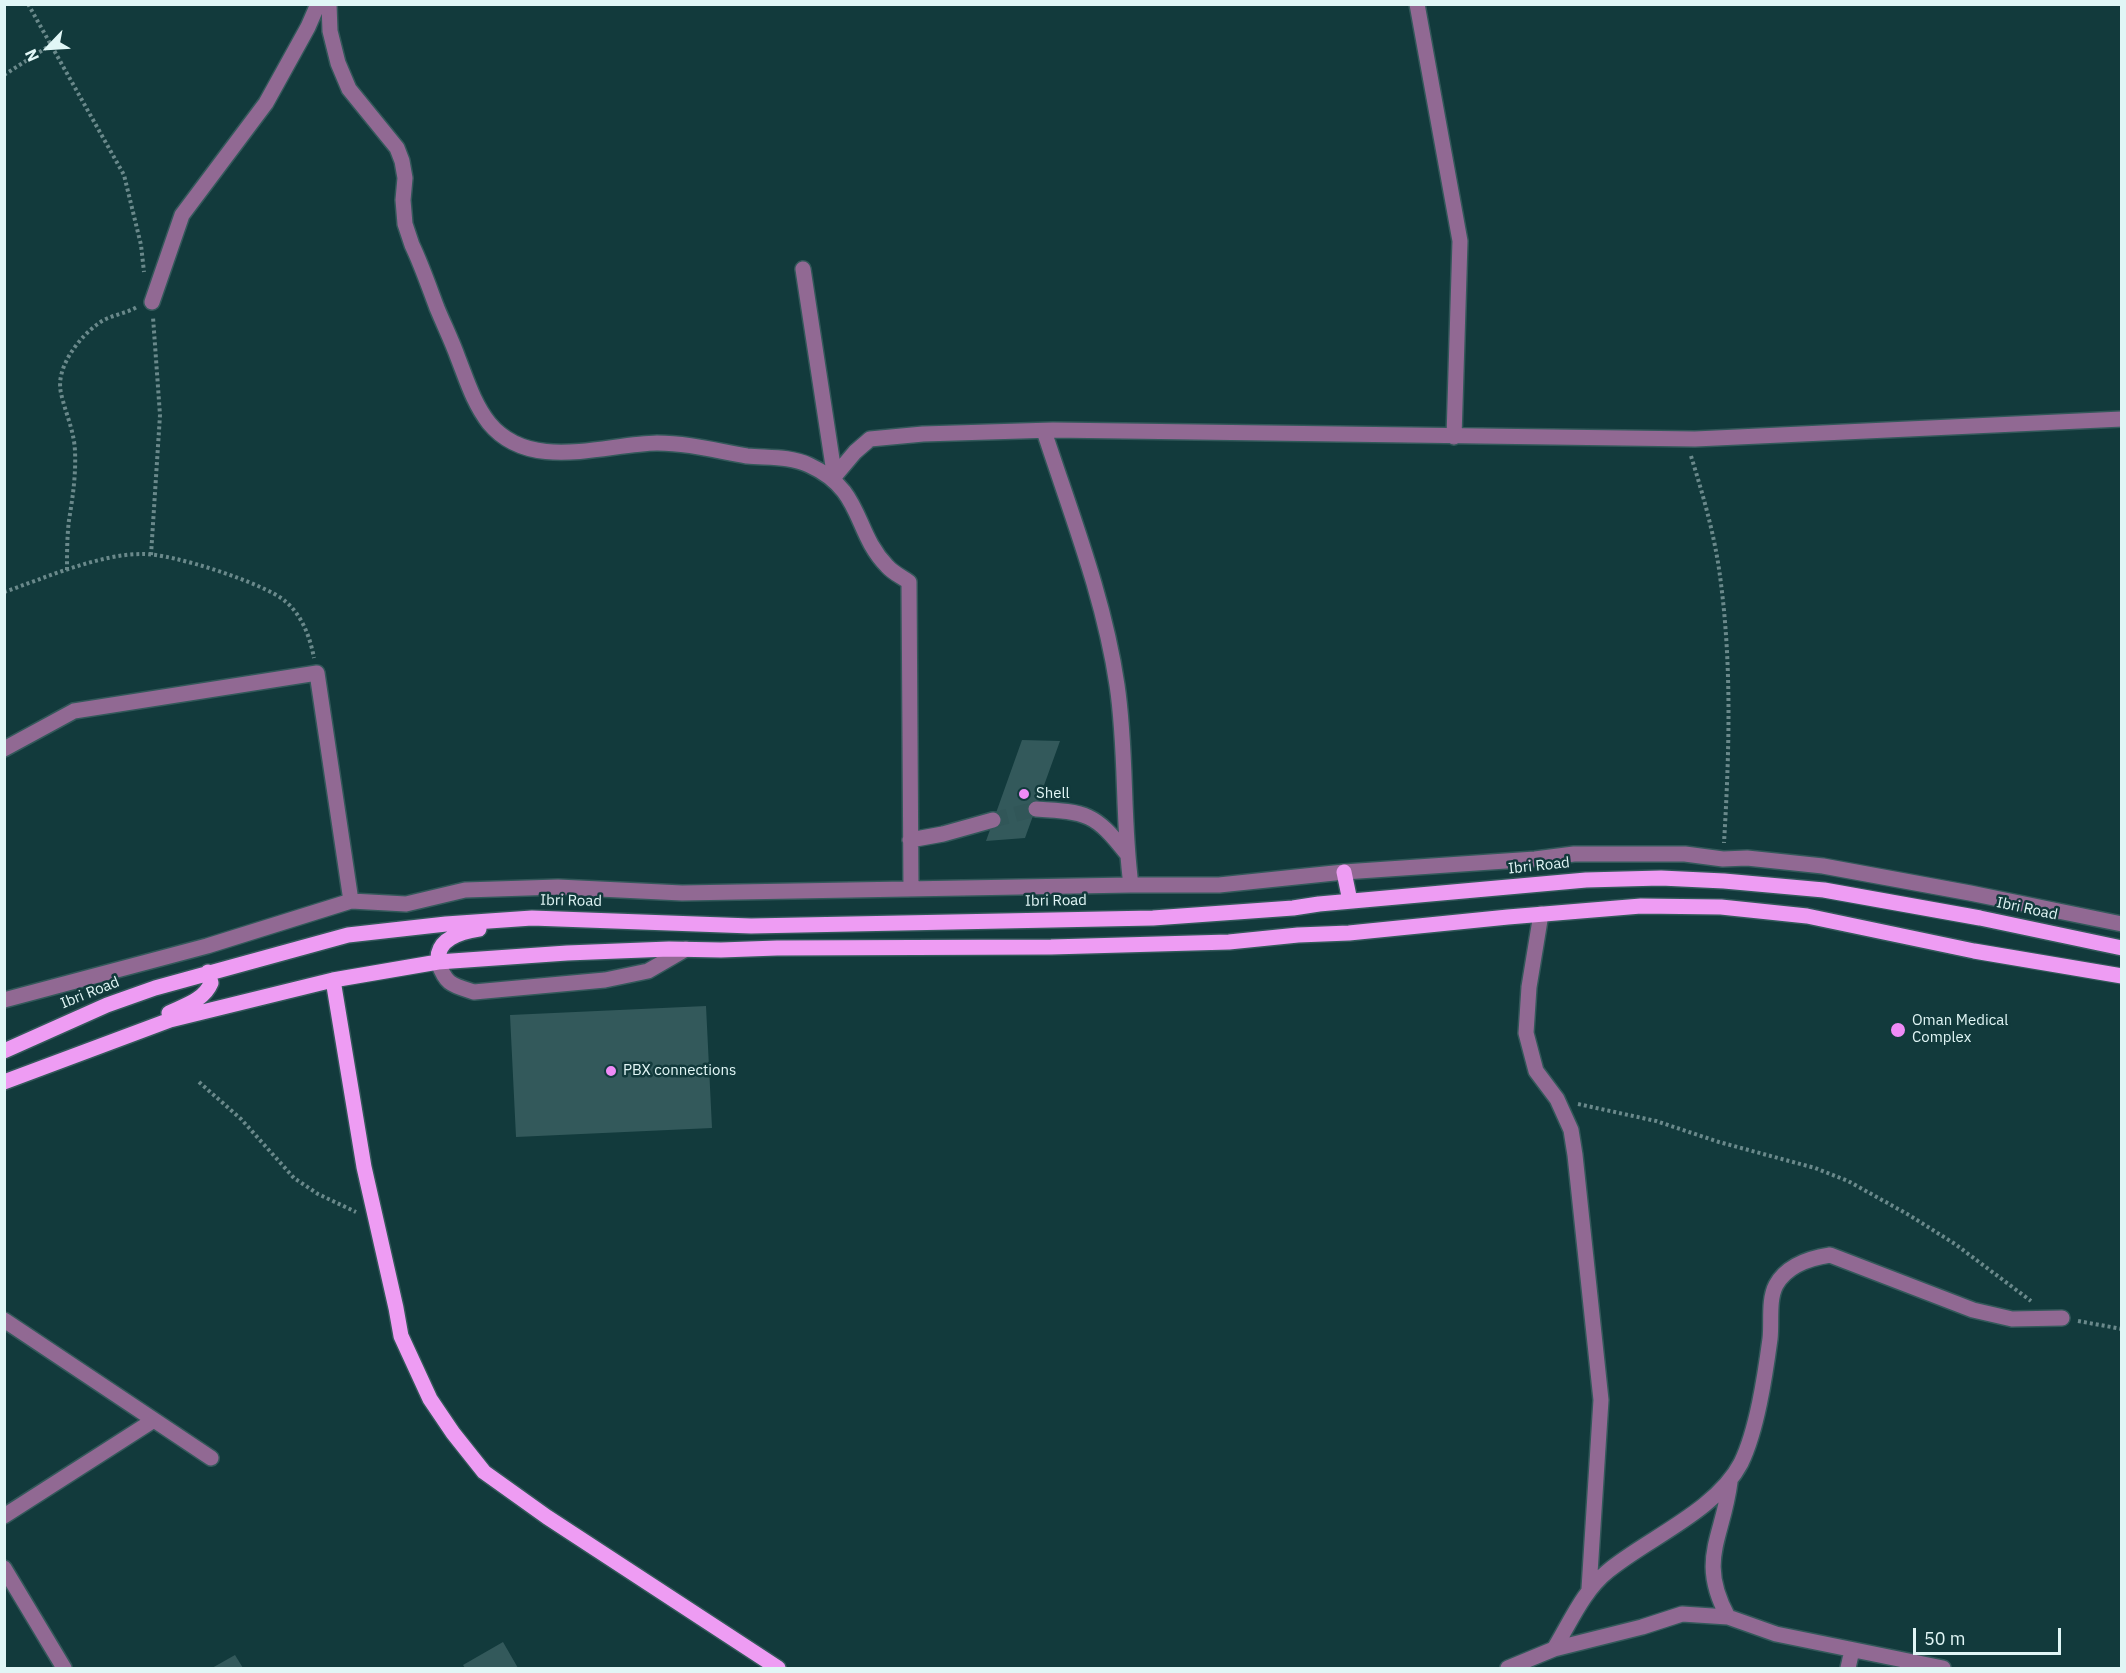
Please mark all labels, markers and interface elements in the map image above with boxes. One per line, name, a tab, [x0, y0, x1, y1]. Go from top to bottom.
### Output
north arrow	[18, 18, 78, 78]
text: N	[20, 46, 43, 65]
place label: Shell	[1036, 785, 1070, 803]
marker: Shell	[1017, 787, 1031, 801]
street label: Ibri Road	[1507, 854, 1571, 878]
street label: Ibri Road	[540, 891, 602, 911]
street label: Ibri Road	[1025, 891, 1087, 911]
street label: Ibri Road	[1995, 894, 2059, 924]
street label: Ibri Road	[58, 973, 122, 1013]
place label: Oman Medical Complex	[1912, 1012, 2008, 1047]
marker: Oman Medical Complex	[1889, 1021, 1907, 1039]
place label: PBX connections	[623, 1062, 736, 1080]
marker: PBX connections	[604, 1064, 618, 1078]
scale bar	[1916, 1616, 2064, 1654]
text: 50 m	[1924, 1627, 1966, 1650]

